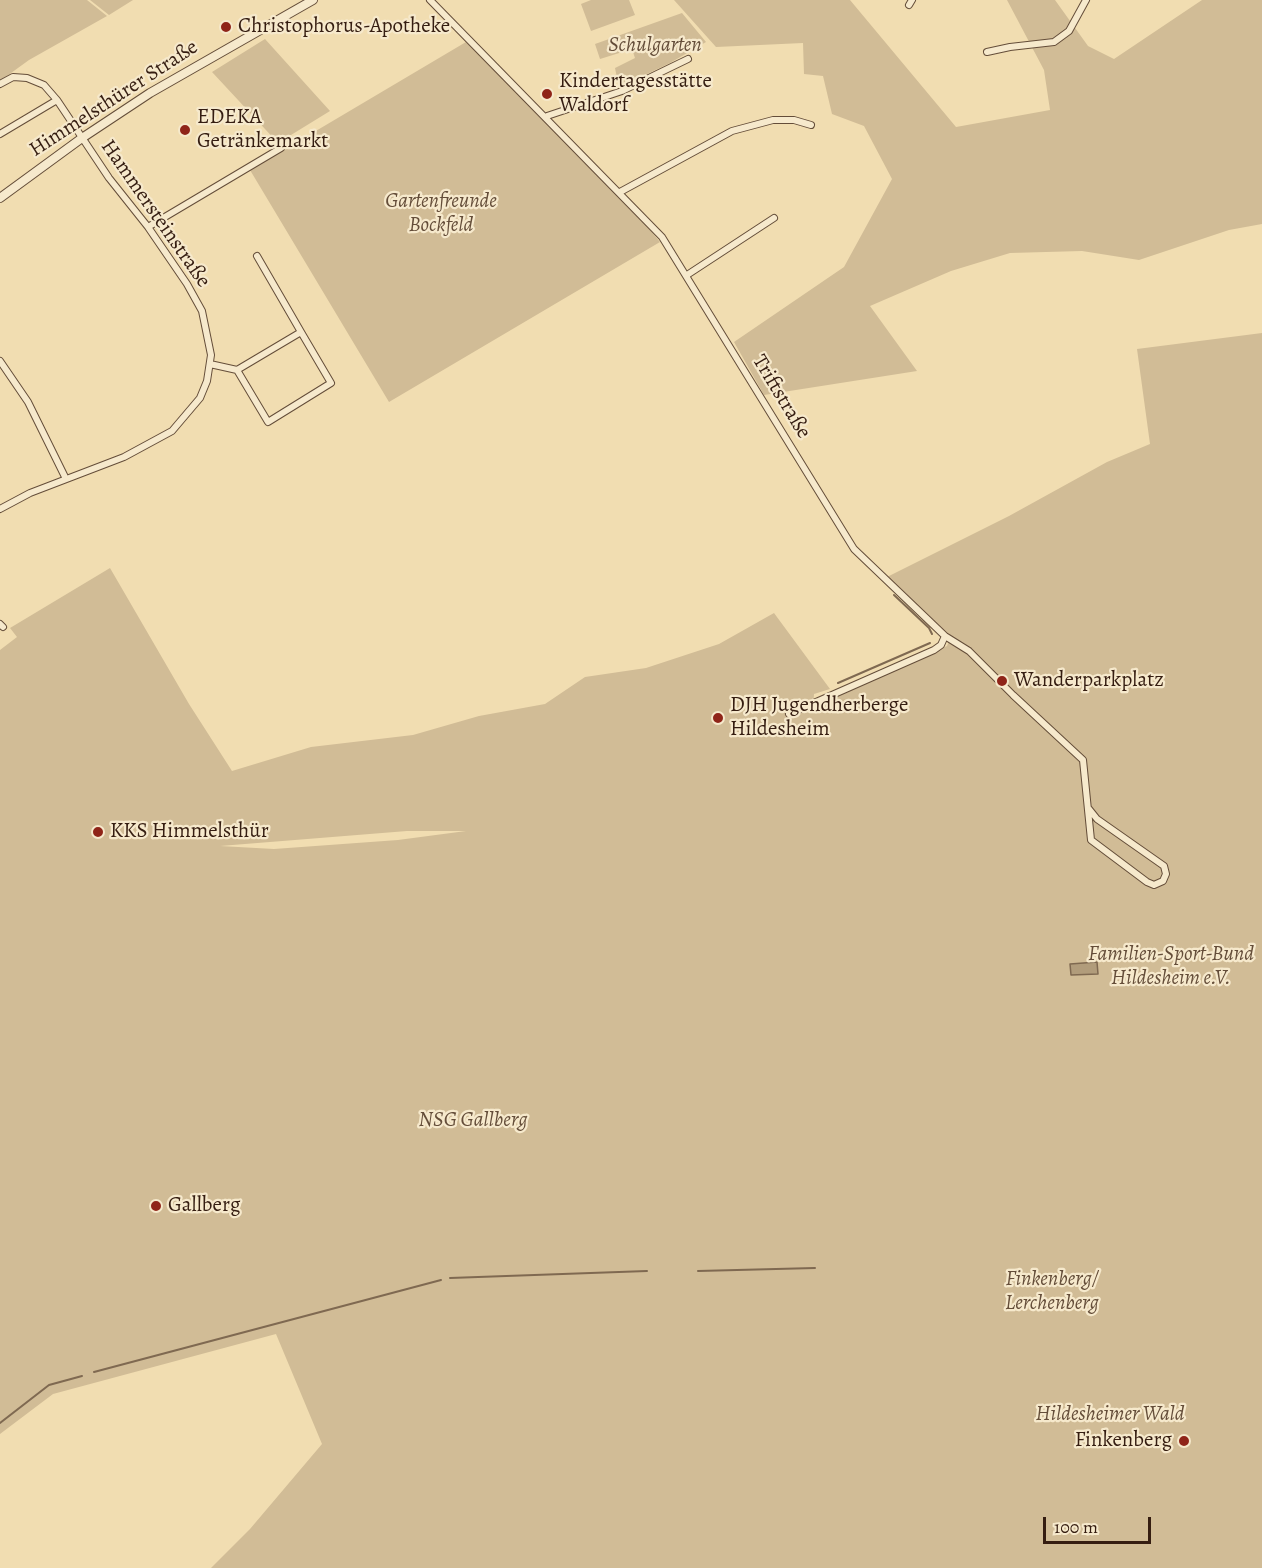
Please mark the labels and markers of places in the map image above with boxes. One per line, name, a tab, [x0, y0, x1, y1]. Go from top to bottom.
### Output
place label: Christophorus-Apotheke	[238, 14, 450, 40]
marker: Christophorus-Apotheke	[219, 20, 233, 34]
place label: Kindertagesstätte Waldorf	[559, 69, 712, 119]
marker: Kindertagesstätte Waldorf	[540, 87, 554, 101]
place label: EDEKA Getränkemarkt	[197, 105, 328, 155]
marker: EDEKA Getränkemarkt	[178, 123, 192, 137]
place label: Wanderparkplatz	[1014, 668, 1164, 694]
marker: Wanderparkplatz	[995, 674, 1009, 688]
place label: DJH Jugendherberge Hildesheim	[730, 693, 908, 743]
marker: DJH Jugendherberge Hildesheim	[711, 711, 725, 725]
place label: KKS Himmelsthür	[110, 819, 269, 845]
marker: KKS Himmelsthür	[91, 825, 105, 839]
place label: Gallberg	[168, 1193, 240, 1219]
marker: Gallberg	[149, 1199, 163, 1213]
place label: Finkenberg	[1075, 1428, 1172, 1454]
marker: Finkenberg	[1177, 1434, 1191, 1448]

